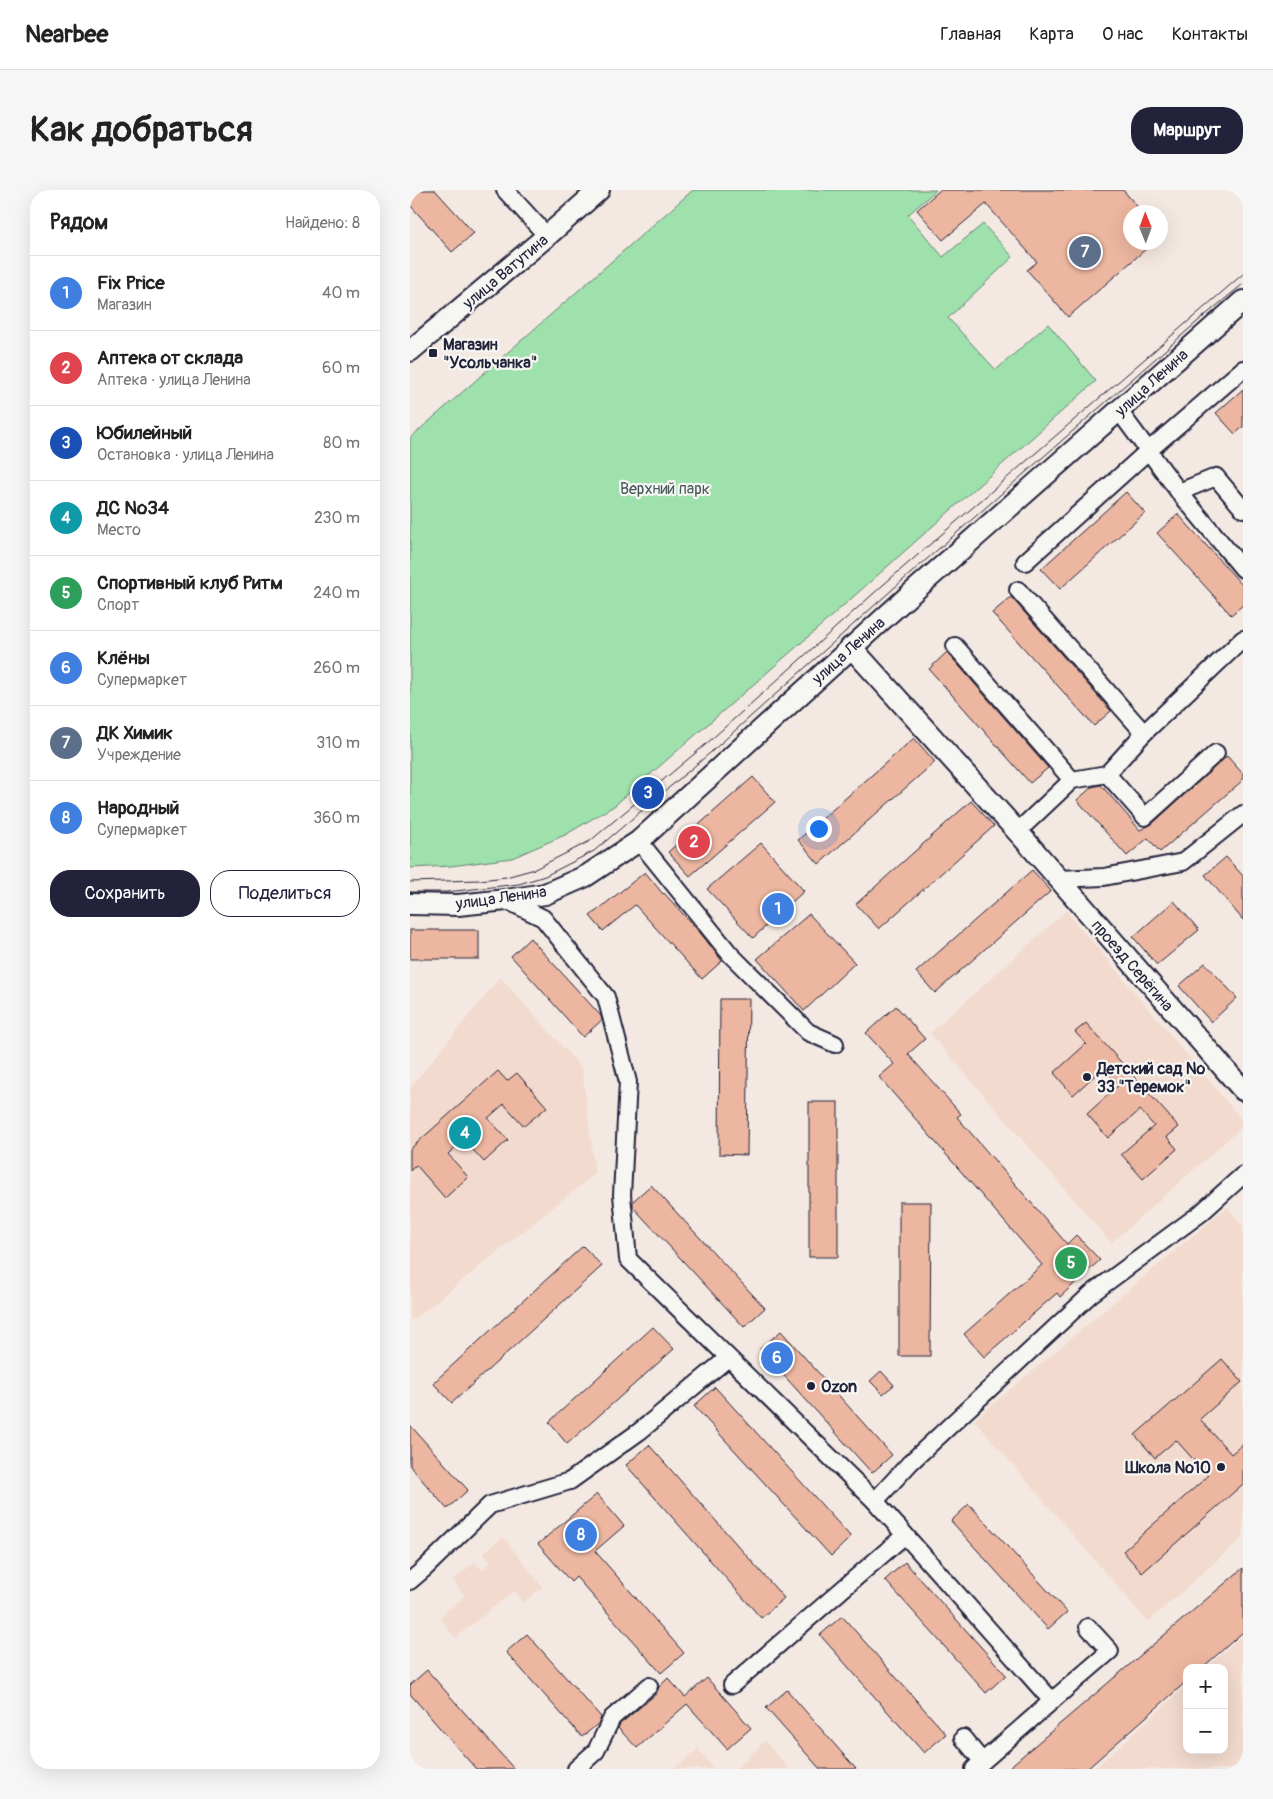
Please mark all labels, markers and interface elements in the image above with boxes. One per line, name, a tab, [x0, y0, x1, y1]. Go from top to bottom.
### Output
text: Nearbee	[25, 20, 108, 49]
text: Главная	[940, 23, 1001, 46]
text: Карта	[1029, 23, 1074, 46]
text: О нас	[1102, 23, 1144, 46]
text: Контакты	[1172, 23, 1248, 46]
button: Маршрут	[1131, 107, 1243, 154]
text: Как добраться	[30, 108, 253, 152]
north arrow	[1123, 205, 1168, 250]
text: Рядом	[50, 209, 108, 236]
text: Найдено: 8	[285, 213, 360, 233]
street label: улица Ватутина	[458, 230, 552, 314]
pin: 7	[1069, 233, 1101, 271]
text: Fix Price	[97, 271, 165, 295]
text: 1	[63, 283, 69, 303]
text: 40 m	[322, 283, 360, 303]
text: Магазин	[97, 295, 152, 315]
place label: Магазин "Усольчанка"	[443, 335, 537, 373]
street label: улица Ленина	[1110, 345, 1192, 421]
text: Аптека от склада	[97, 346, 243, 370]
marker: Магазин "Усольчанка"	[427, 347, 439, 359]
text: 2	[62, 358, 70, 378]
text: 60 m	[322, 358, 360, 378]
text: Аптека · улица Ленина	[97, 370, 251, 390]
text: Юбилейный	[97, 421, 192, 445]
text: 3	[62, 433, 70, 453]
text: 80 m	[323, 433, 360, 453]
text: Остановка · улица Ленина	[97, 445, 274, 465]
park label: Верхний парк	[620, 479, 710, 499]
text: ДС №34	[97, 496, 169, 520]
text: 4	[61, 508, 71, 528]
text: 230 m	[314, 508, 360, 528]
text: Место	[97, 520, 141, 540]
text: Спортивный клуб Ритм	[97, 571, 283, 595]
text: 5	[62, 583, 70, 603]
text: 240 m	[313, 583, 360, 603]
text: Спорт	[97, 595, 139, 615]
street label: улица Ленина	[807, 613, 889, 689]
text: Клёны	[97, 646, 150, 670]
text: 6	[61, 658, 71, 678]
text: 260 m	[313, 658, 360, 678]
text: Супермаркет	[97, 670, 187, 690]
text: ДК Химик	[97, 721, 173, 745]
text: 7	[62, 733, 70, 753]
text: 310 m	[316, 733, 360, 753]
text: Учреждение	[97, 745, 181, 765]
pin: 3	[632, 774, 664, 812]
text: Народный	[97, 796, 179, 820]
text: 8	[62, 808, 70, 828]
text: 360 m	[313, 808, 360, 828]
your location	[806, 816, 832, 842]
text: Супермаркет	[97, 820, 187, 840]
pin: 2	[678, 823, 710, 861]
button: Сохранить	[50, 870, 200, 917]
button: Поделиться	[210, 870, 360, 917]
street label: улица Ленина	[454, 882, 548, 914]
pin: 1	[762, 890, 794, 928]
street label: проезд Серёгина	[1087, 916, 1177, 1016]
place label: Детский сад № 33 "Теремок"	[1096, 1059, 1206, 1097]
marker: Детский сад № 33 "Теремок"	[1081, 1071, 1093, 1083]
pin: 4	[449, 1114, 481, 1152]
pin: 5	[1055, 1244, 1087, 1282]
pin: 6	[761, 1339, 793, 1377]
place label: Ozon	[821, 1377, 857, 1397]
marker: Ozon	[805, 1380, 817, 1392]
place label: Школа №10	[1124, 1458, 1211, 1478]
marker: Школа №10	[1215, 1461, 1227, 1473]
pin: 8	[565, 1516, 597, 1554]
map controls	[1183, 1664, 1228, 1754]
button: +	[1183, 1664, 1228, 1709]
button: −	[1183, 1709, 1228, 1754]

